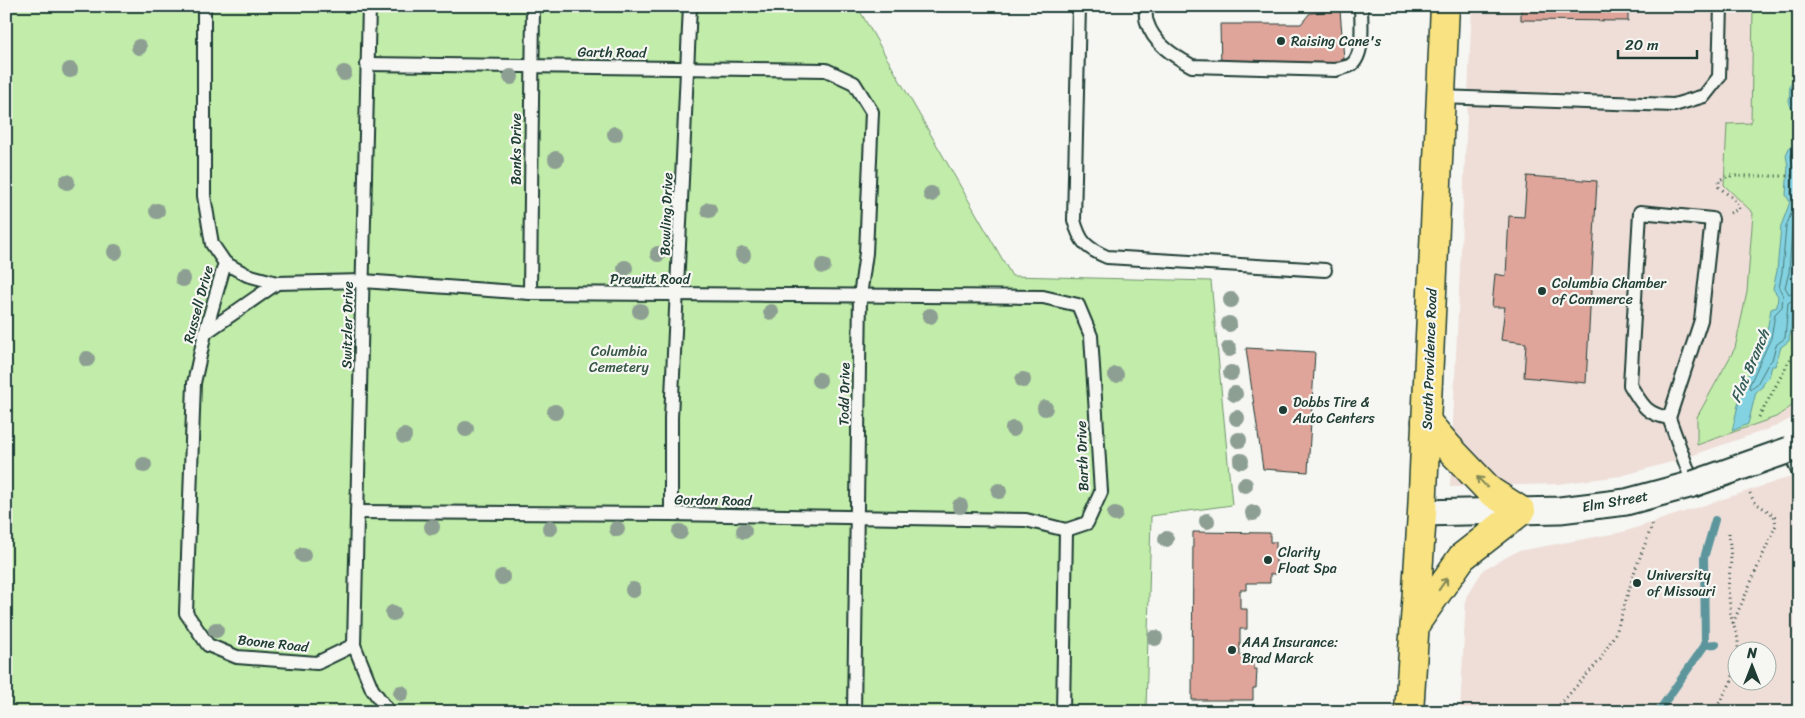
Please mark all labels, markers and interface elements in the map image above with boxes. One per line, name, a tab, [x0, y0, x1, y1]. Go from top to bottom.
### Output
scale bar	[1618, 28, 1696, 60]
place label: Raising Cane's	[1291, 29, 1382, 54]
text: 20 m	[1625, 32, 1659, 58]
marker: Raising Cane's	[1275, 35, 1287, 47]
street label: Garth Road	[577, 39, 648, 66]
street label: Banks Drive	[504, 113, 529, 185]
street label: Bowling Drive	[653, 172, 680, 256]
street label: Russell Drive	[176, 263, 221, 346]
street label: Prewitt Road	[610, 267, 692, 292]
place label: Columbia Chamber of Commerce	[1552, 271, 1667, 312]
street label: Switzler Drive	[334, 281, 361, 369]
marker: Columbia Chamber of Commerce	[1536, 285, 1548, 297]
street label: South Providence Road	[1415, 286, 1445, 430]
water label: Flat Branch	[1723, 324, 1777, 407]
park label: Columbia Cemetery	[589, 339, 650, 380]
street label: Todd Drive	[831, 362, 858, 426]
place label: Dobbs Tire & Auto Centers	[1292, 390, 1375, 431]
marker: Dobbs Tire & Auto Centers	[1277, 404, 1289, 416]
street label: Barth Drive	[1069, 420, 1096, 492]
one-way arrow	[1476, 476, 1488, 489]
street label: Elm Street	[1580, 483, 1650, 520]
street label: Gordon Road	[674, 487, 753, 514]
place label: Clarity Float Spa	[1278, 540, 1337, 581]
marker: Clarity Float Spa	[1262, 554, 1274, 566]
place label: University of Missouri	[1647, 563, 1717, 604]
one-way arrow	[1438, 577, 1448, 591]
marker: University of Missouri	[1631, 577, 1643, 589]
street label: Boone Road	[236, 627, 311, 660]
place label: AAA Insurance: Brad Marck	[1241, 630, 1338, 671]
north arrow	[1728, 640, 1778, 690]
text: N	[1746, 641, 1757, 666]
marker: AAA Insurance: Brad Marck	[1226, 644, 1238, 656]

